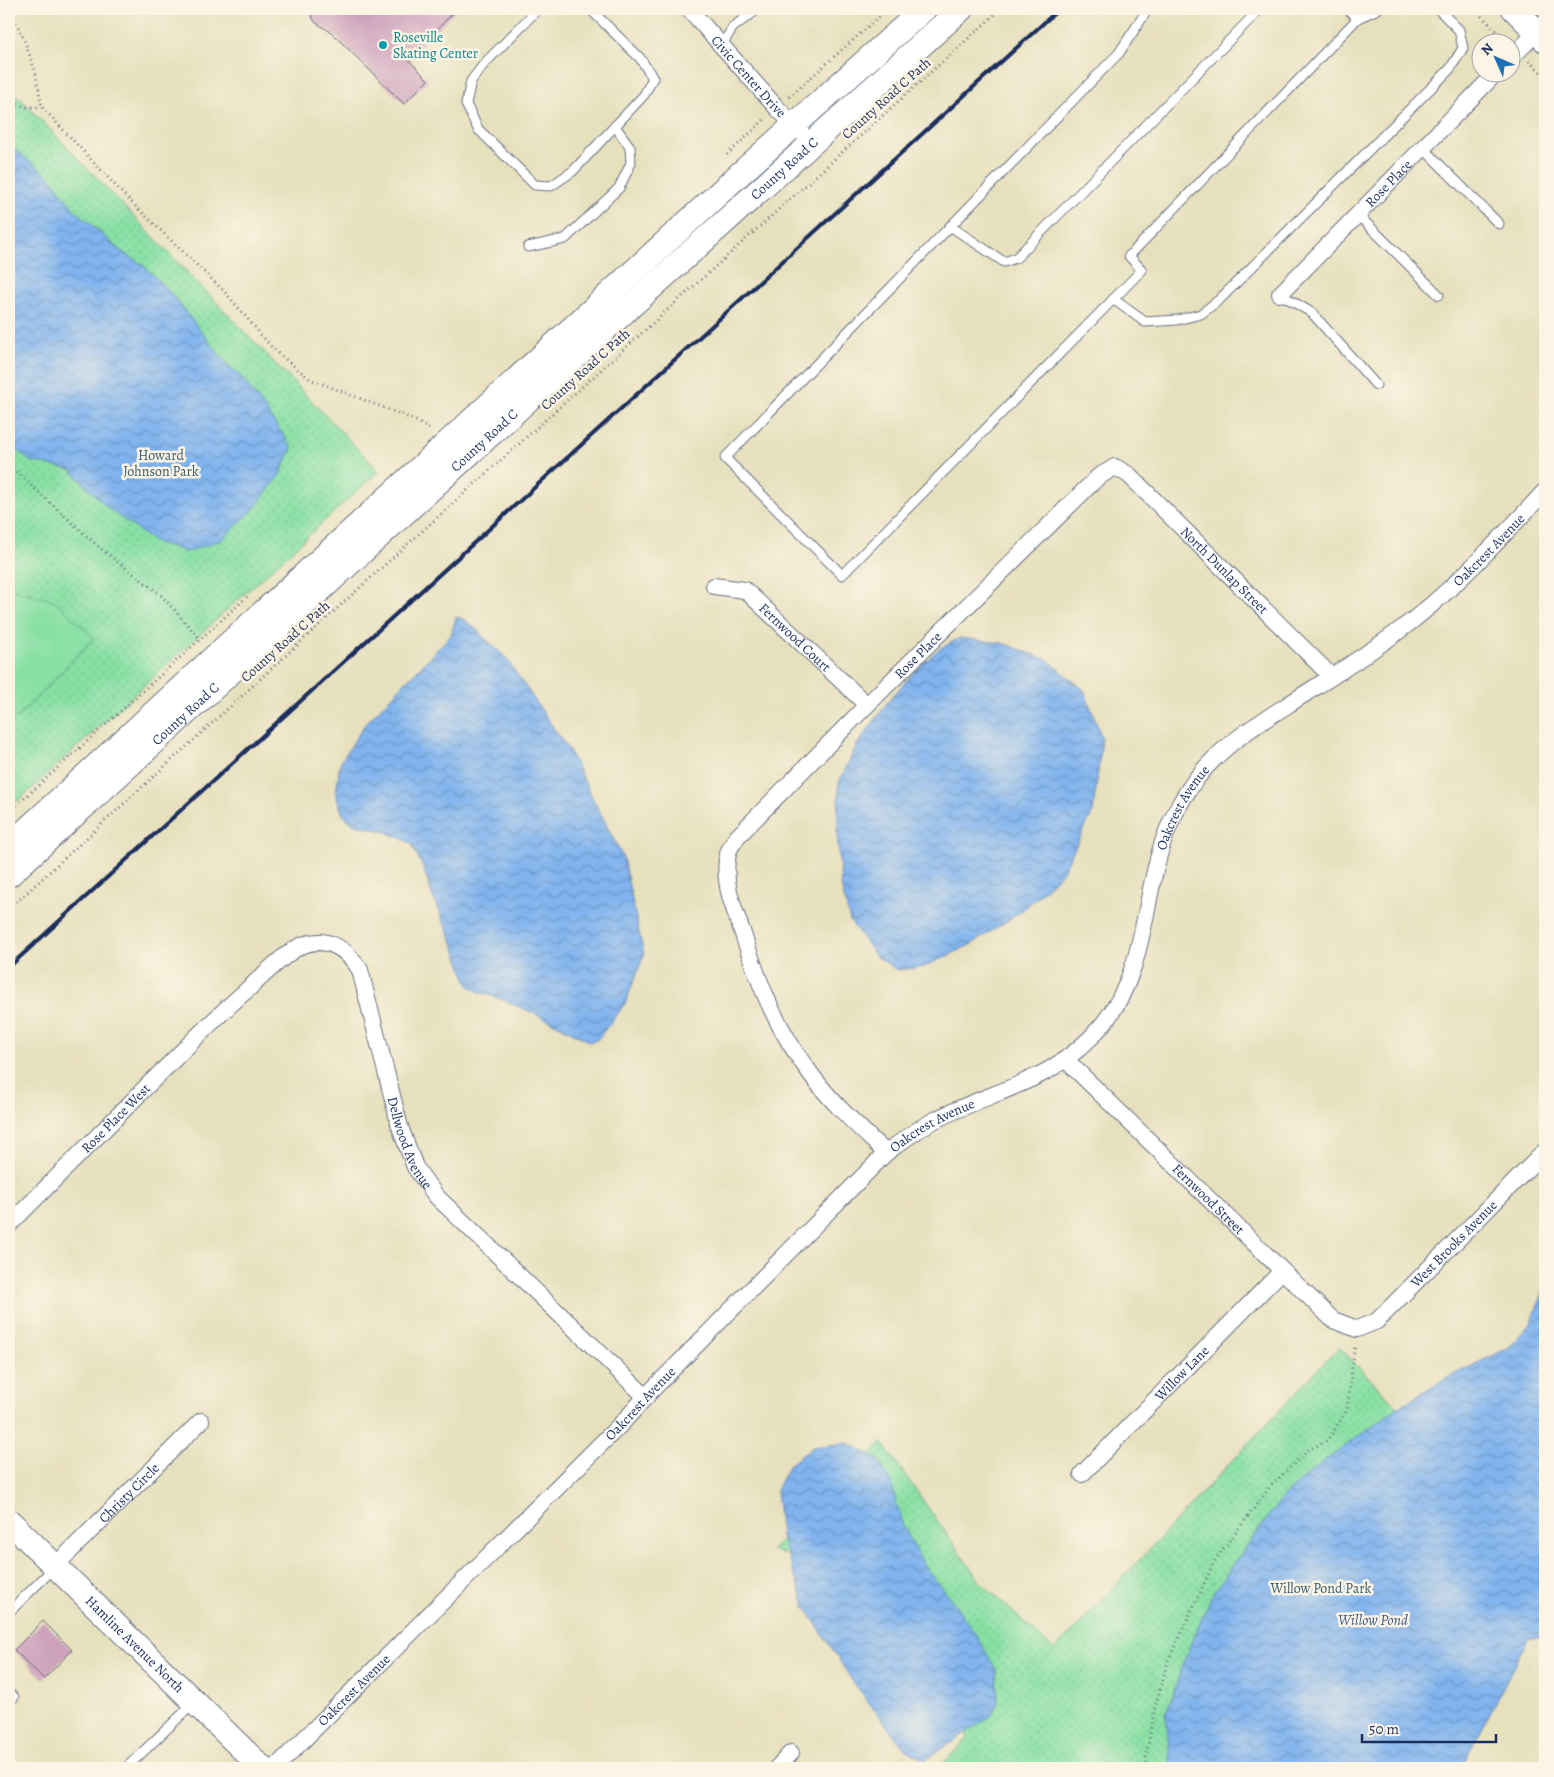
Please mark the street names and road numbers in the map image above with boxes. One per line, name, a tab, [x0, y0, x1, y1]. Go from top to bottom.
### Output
street label: Civic Center Drive	[707, 31, 790, 122]
street label: County Road C Path	[838, 53, 935, 144]
street label: County Road C	[746, 133, 823, 204]
street label: Rose Place	[1361, 156, 1416, 211]
street label: County Road C Path	[537, 324, 634, 415]
street label: County Road C	[447, 405, 522, 476]
street label: Oakcrest Avenue	[1449, 509, 1529, 591]
street label: North Dunlap Street	[1176, 523, 1273, 619]
street label: County Road C Path	[237, 596, 334, 687]
street label: Fernwood Court	[754, 599, 835, 676]
street label: Rose Place	[890, 628, 946, 683]
street label: County Road C	[148, 678, 224, 750]
street label: Oakcrest Avenue	[1152, 761, 1214, 853]
street label: Rose Place West	[77, 1079, 155, 1157]
street label: Oakcrest Avenue	[886, 1094, 978, 1157]
street label: Dellwood Avenue	[383, 1095, 437, 1193]
street label: Fernwood Street	[1168, 1160, 1249, 1239]
street label: West Brooks Avenue	[1406, 1196, 1502, 1292]
street label: Willow Lane	[1150, 1341, 1213, 1406]
street label: Oakcrest Avenue	[601, 1363, 680, 1445]
street label: Christy Circle	[95, 1459, 164, 1527]
street label: Hamline Avenue North	[81, 1592, 189, 1697]
street label: Oakcrest Avenue	[314, 1650, 395, 1730]

